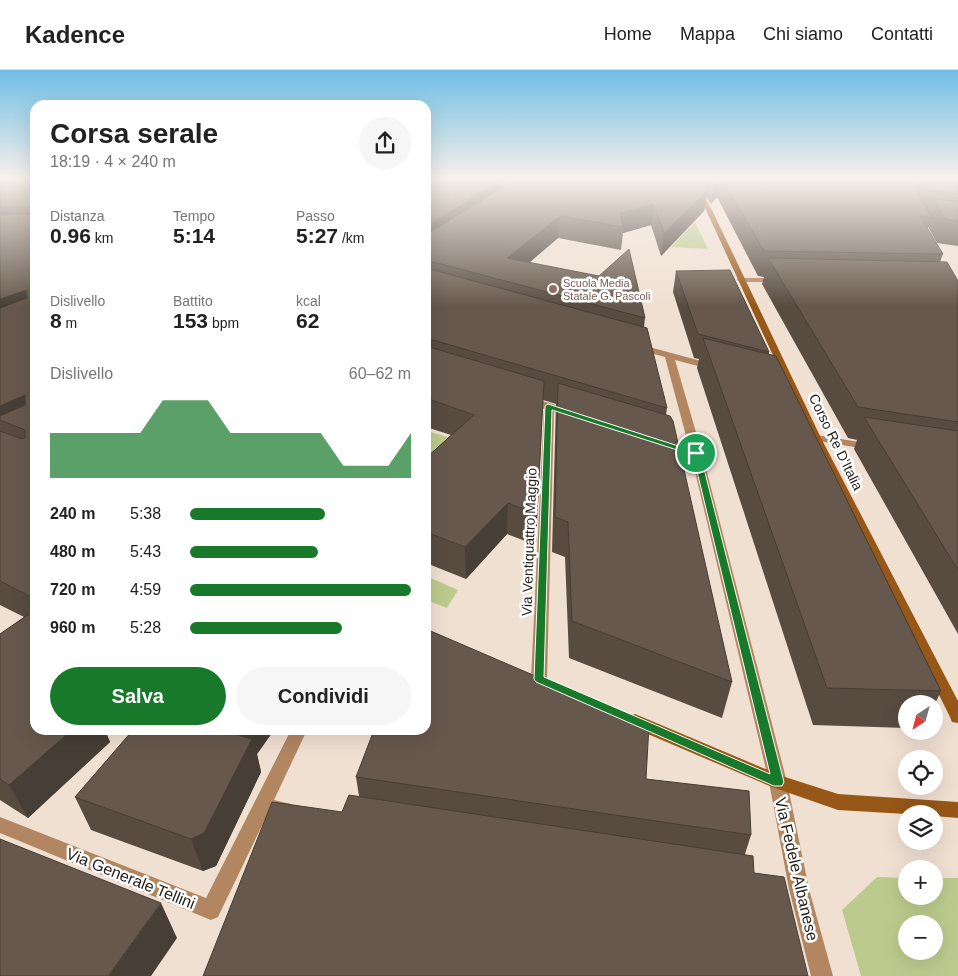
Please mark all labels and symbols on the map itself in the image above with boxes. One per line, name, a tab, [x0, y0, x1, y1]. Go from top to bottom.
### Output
place label: Scuola Media Statale G. Pascoli	[563, 277, 650, 302]
marker: Scuola Media Statale G. Pascoli	[547, 283, 559, 295]
street label: Corso Re D'Italia	[806, 391, 866, 493]
pin	[675, 432, 717, 474]
street label: Via Ventiquattro Maggio	[518, 467, 540, 616]
north arrow	[898, 695, 942, 740]
street label: Via Fedele Albanese	[772, 796, 821, 942]
street label: Via Generale Tellini	[64, 845, 198, 912]

